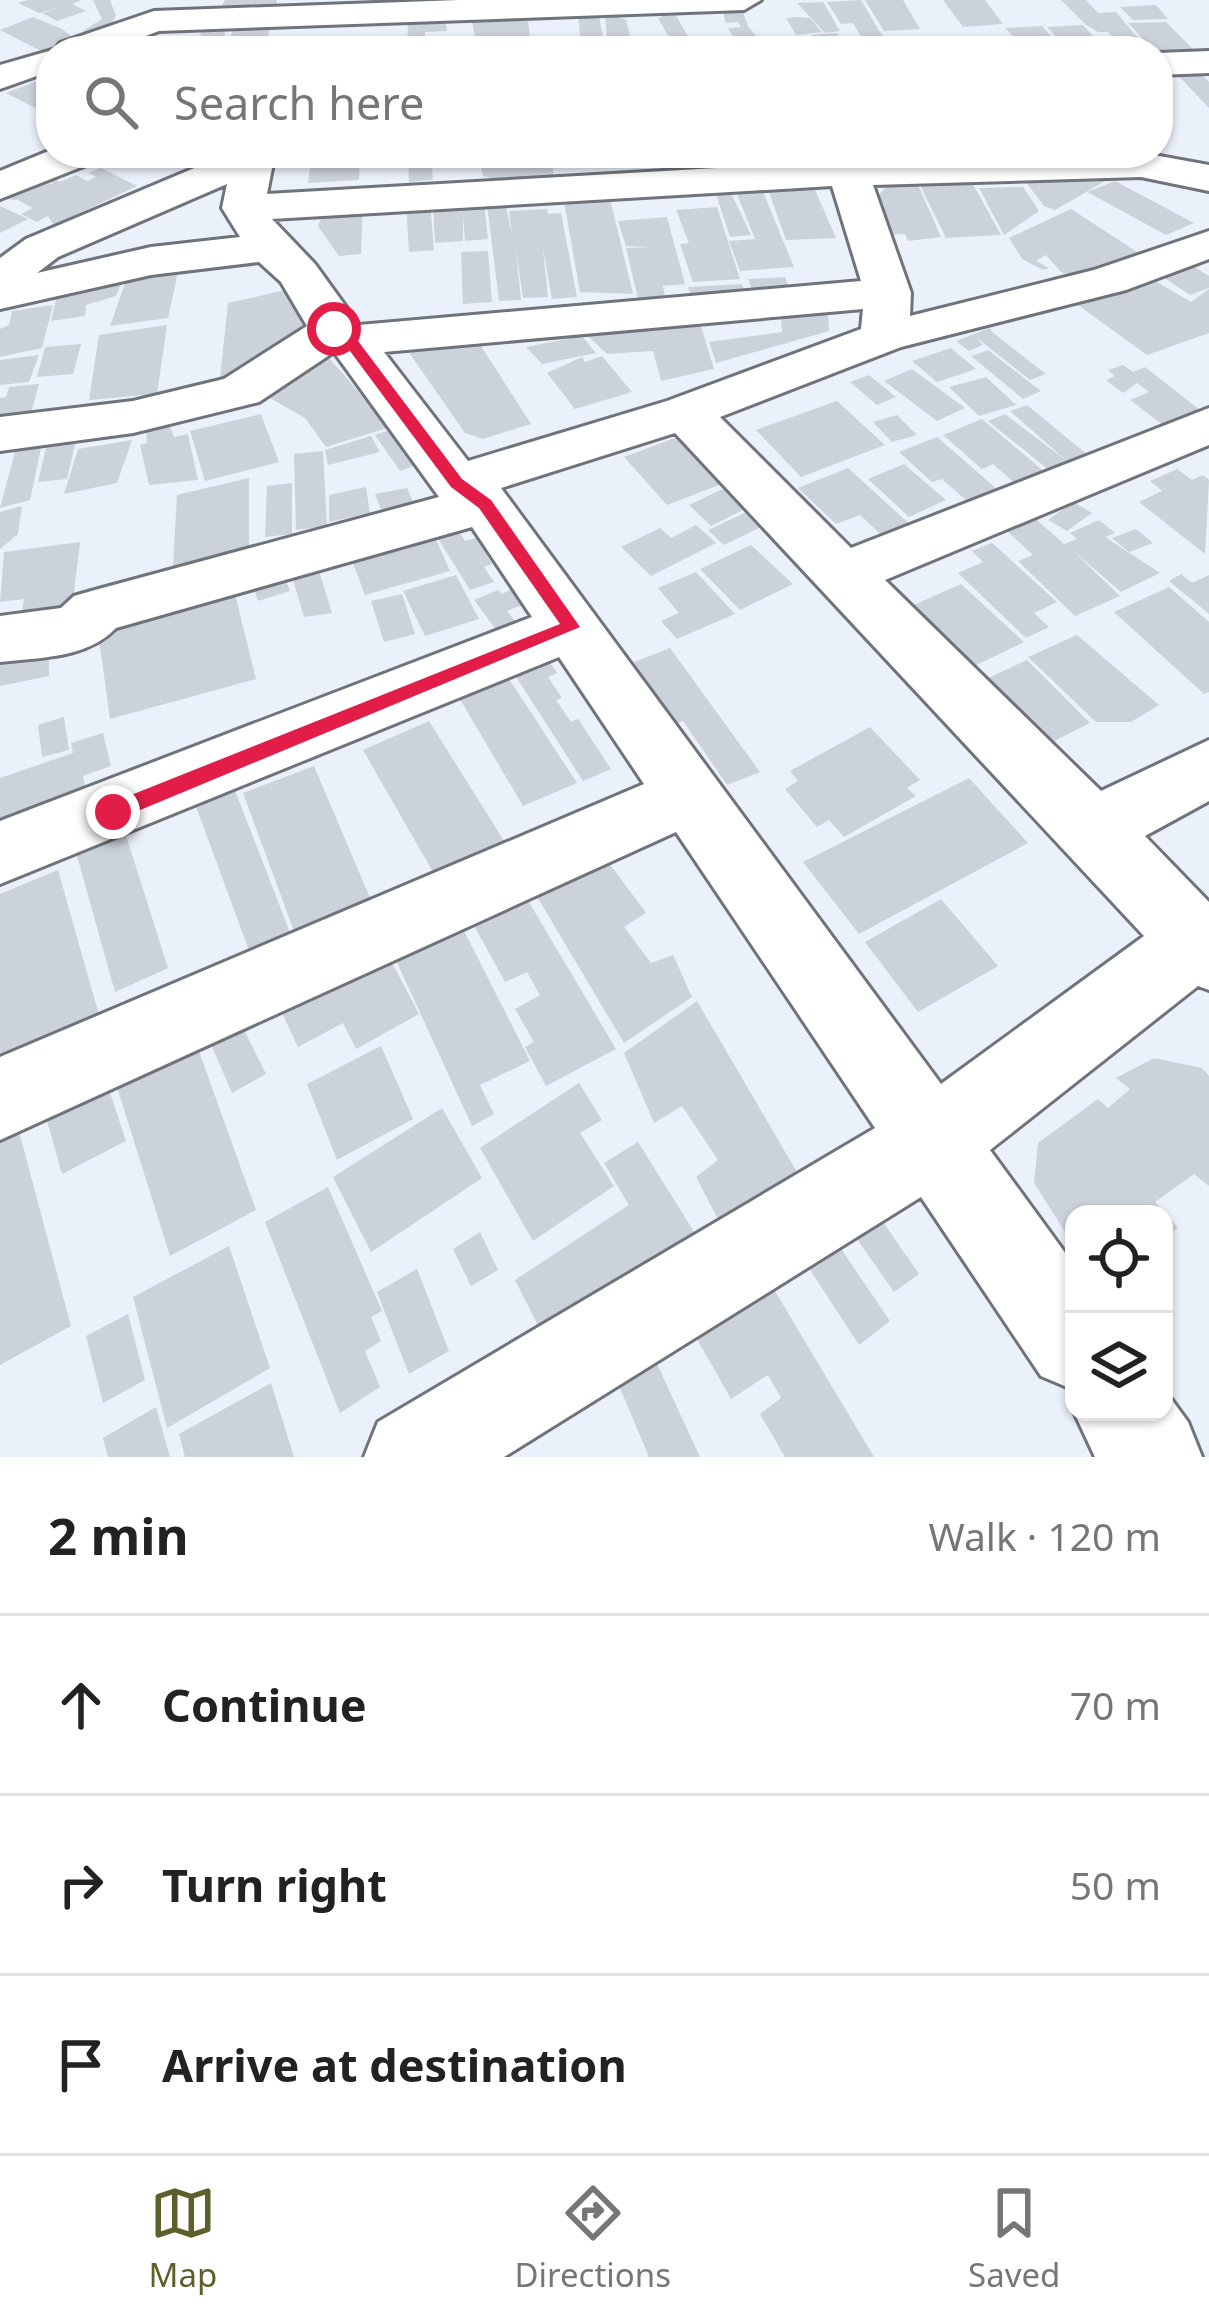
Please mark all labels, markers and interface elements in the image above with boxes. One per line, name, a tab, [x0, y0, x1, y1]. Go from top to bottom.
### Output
search box	[36, 36, 1173, 168]
icon: search	[78, 69, 144, 135]
text: Search here	[174, 72, 424, 133]
route start	[307, 302, 361, 356]
route end	[86, 785, 140, 839]
map controls	[1065, 1205, 1173, 1421]
button: locate	[1065, 1205, 1173, 1313]
button: layers	[1065, 1313, 1173, 1421]
text: 2 min	[48, 1500, 189, 1570]
text: Walk · 120 m	[928, 1509, 1161, 1562]
icon: ahead	[48, 1672, 114, 1738]
text: Continue	[162, 1674, 367, 1735]
text: 70 m	[1070, 1678, 1161, 1731]
icon: right	[48, 1852, 114, 1918]
text: Turn right	[162, 1854, 387, 1915]
text: 50 m	[1070, 1858, 1161, 1911]
icon: arrive	[48, 2032, 114, 2098]
text: Arrive at destination	[162, 2034, 627, 2095]
tab: Map	[149, 2180, 217, 2297]
tab: Directions	[514, 2180, 671, 2297]
tab: Saved	[968, 2180, 1060, 2297]

